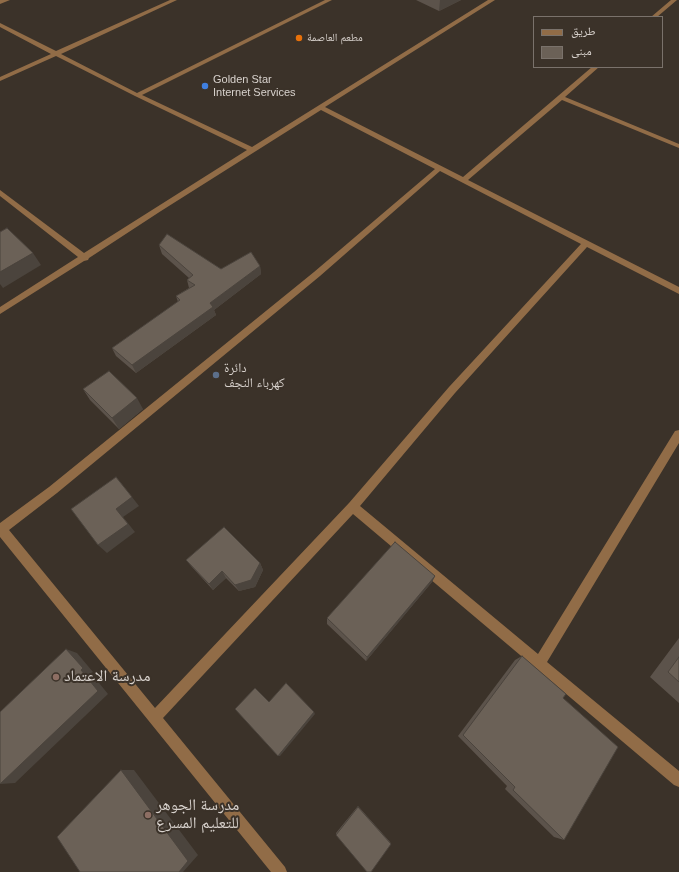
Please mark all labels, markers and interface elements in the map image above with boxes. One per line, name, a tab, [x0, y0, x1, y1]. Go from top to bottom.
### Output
legend	[533, 16, 663, 68]
text: طريق	[571, 24, 596, 38]
place label: مطعم العاصمة	[307, 31, 363, 45]
marker: مطعم العاصمة	[294, 33, 304, 43]
text: مبنى	[571, 44, 592, 58]
place label: Golden Star Internet Services	[213, 73, 296, 99]
marker: Golden Star Internet Services	[200, 81, 210, 91]
place label: دائرة كهرباء النجف	[224, 360, 285, 391]
marker: دائرة كهرباء النجف	[211, 370, 221, 380]
place label: مدرسة الاعتماد	[64, 667, 150, 687]
marker: مدرسة الاعتماد	[51, 672, 61, 682]
place label: مدرسة الجوهر للتعليم المسرع	[156, 796, 239, 834]
marker: مدرسة الجوهر للتعليم المسرع	[143, 810, 153, 820]

